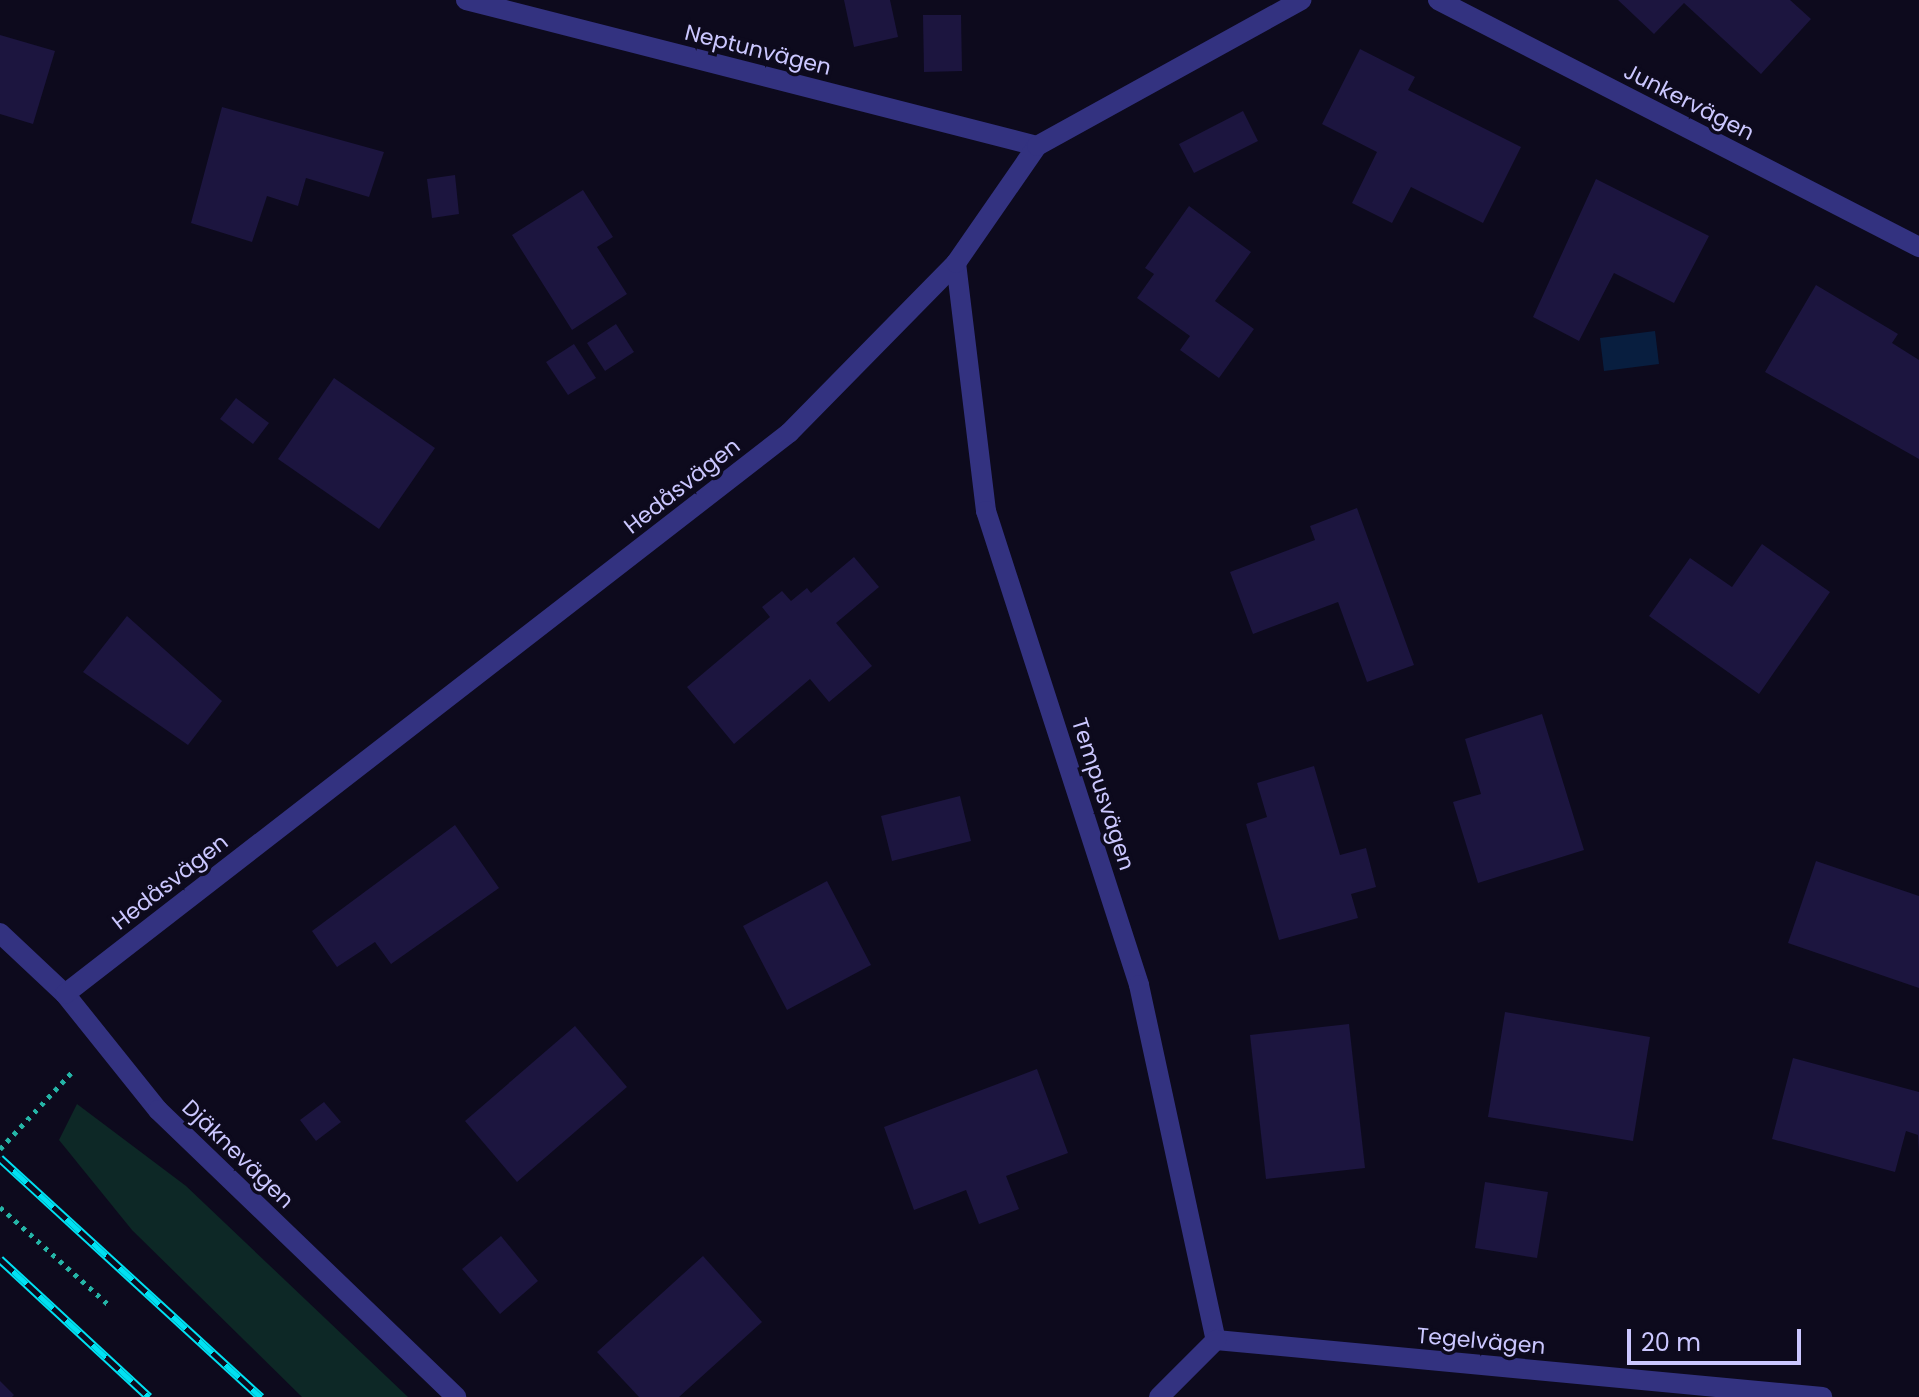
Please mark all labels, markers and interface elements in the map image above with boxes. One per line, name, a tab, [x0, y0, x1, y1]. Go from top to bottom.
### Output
street label: Neptunvägen	[682, 19, 834, 81]
street label: Junkervägen	[1619, 58, 1759, 146]
street label: Hedåsvägen	[619, 433, 745, 539]
street label: Tempusvägen	[1066, 715, 1140, 873]
street label: Hedåsvägen	[107, 829, 233, 935]
street label: Djäknevägen	[177, 1094, 299, 1214]
scale bar	[1631, 1313, 1805, 1363]
street label: Tegelvägen	[1415, 1322, 1547, 1360]
text: 20 m	[1641, 1326, 1701, 1359]

